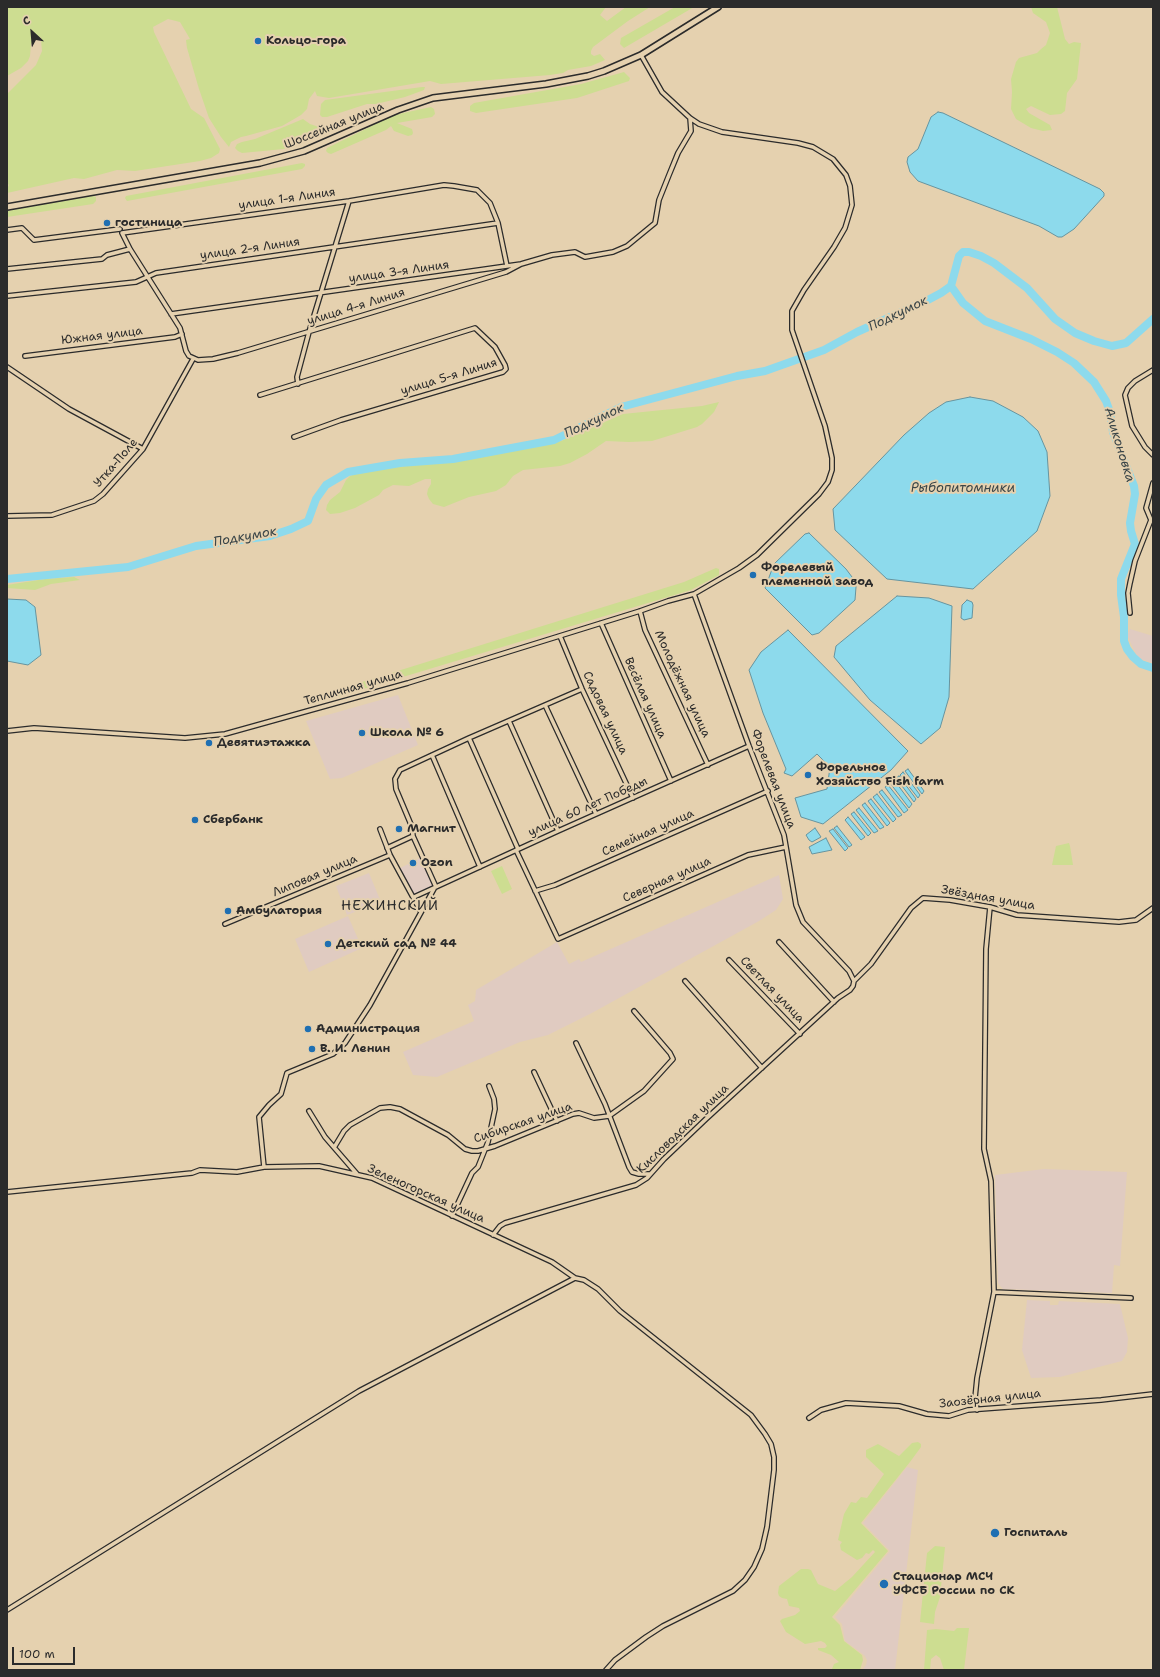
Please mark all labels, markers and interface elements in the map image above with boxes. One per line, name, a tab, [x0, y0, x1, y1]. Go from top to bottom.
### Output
north arrow	[12, 12, 52, 52]
text: С	[20, 13, 33, 29]
place label: Кольцо-гора	[266, 34, 346, 48]
marker: Кольцо-гора	[253, 36, 263, 46]
street label: Шоссейная улица	[282, 99, 386, 153]
street label: улица 1-я Линия	[238, 185, 336, 213]
place label: гостиница	[115, 216, 182, 230]
marker: гостиница	[102, 218, 112, 228]
street label: улица 2-я Линия	[199, 235, 301, 263]
street label: улица 3-я Линия	[348, 258, 450, 286]
street label: улица 4-я Линия	[305, 285, 407, 329]
water label: Подкумок	[866, 293, 930, 335]
street label: Южная улица	[61, 324, 143, 348]
street label: улица 5-я Линия	[399, 355, 499, 399]
water label: Подкумок	[562, 400, 626, 442]
water label: Аликоновка	[1100, 406, 1138, 484]
street label: Утка-Поле	[91, 436, 141, 490]
water label: Рыбопитомники	[911, 481, 1015, 497]
water label: Подкумок	[212, 524, 278, 550]
place label: Форелевый племенной завод	[761, 561, 873, 589]
marker: Форелевый племенной завод	[748, 570, 758, 580]
street label: Молодёжная улица	[651, 628, 713, 740]
street label: Весёлая улица	[621, 655, 669, 741]
street label: Тепличная улица	[302, 667, 404, 709]
street label: Садовая улица	[579, 669, 631, 757]
place label: Школа № 6	[370, 726, 444, 740]
street label: Форелевая улица	[747, 727, 799, 831]
marker: Школа № 6	[357, 728, 367, 738]
place label: Девятиэтажка	[217, 736, 311, 750]
marker: Девятиэтажка	[204, 738, 214, 748]
place label: Форельное Хозяйство Fish farm	[816, 761, 944, 789]
marker: Форельное Хозяйство Fish farm	[803, 770, 813, 780]
street label: улица 60 лет Победы	[526, 774, 650, 840]
street label: Семейная улица	[600, 806, 696, 860]
place label: Сбербанк	[203, 813, 263, 827]
marker: Сбербанк	[190, 815, 200, 825]
place label: Магнит	[407, 822, 456, 836]
marker: Магнит	[394, 824, 404, 834]
street label: Липовая улица	[271, 852, 359, 900]
street label: Северная улица	[621, 854, 713, 906]
place label: Ozon	[421, 856, 453, 870]
marker: Ozon	[408, 858, 418, 868]
street label: Звёздная улица	[940, 883, 1036, 913]
district label: НЕЖИНСКИЙ	[341, 898, 439, 914]
place label: Амбулатория	[236, 904, 322, 918]
marker: Амбулатория	[223, 906, 233, 916]
place label: Детский сад № 44	[336, 937, 457, 951]
marker: Детский сад № 44	[323, 939, 333, 949]
street label: Светлая улица	[737, 954, 807, 1026]
place label: Администрация	[316, 1022, 420, 1036]
marker: Администрация	[303, 1024, 313, 1034]
place label: В. И. Ленин	[320, 1042, 390, 1056]
marker: В. И. Ленин	[307, 1044, 317, 1054]
street label: Кисловодская улица	[634, 1081, 732, 1177]
street label: Сибирская улица	[472, 1099, 574, 1147]
street label: Зеленогорская улица	[365, 1162, 487, 1226]
street label: Заозёрная улица	[938, 1386, 1042, 1412]
place label: Госпиталь	[1004, 1526, 1068, 1540]
marker: Госпиталь	[989, 1527, 1001, 1539]
place label: Стационар МСЧ УФСБ России по СК	[893, 1570, 1015, 1598]
marker: Стационар МСЧ УФСБ России по СК	[878, 1578, 890, 1590]
scale bar	[14, 1639, 77, 1665]
text: 100 m	[19, 1646, 55, 1662]

